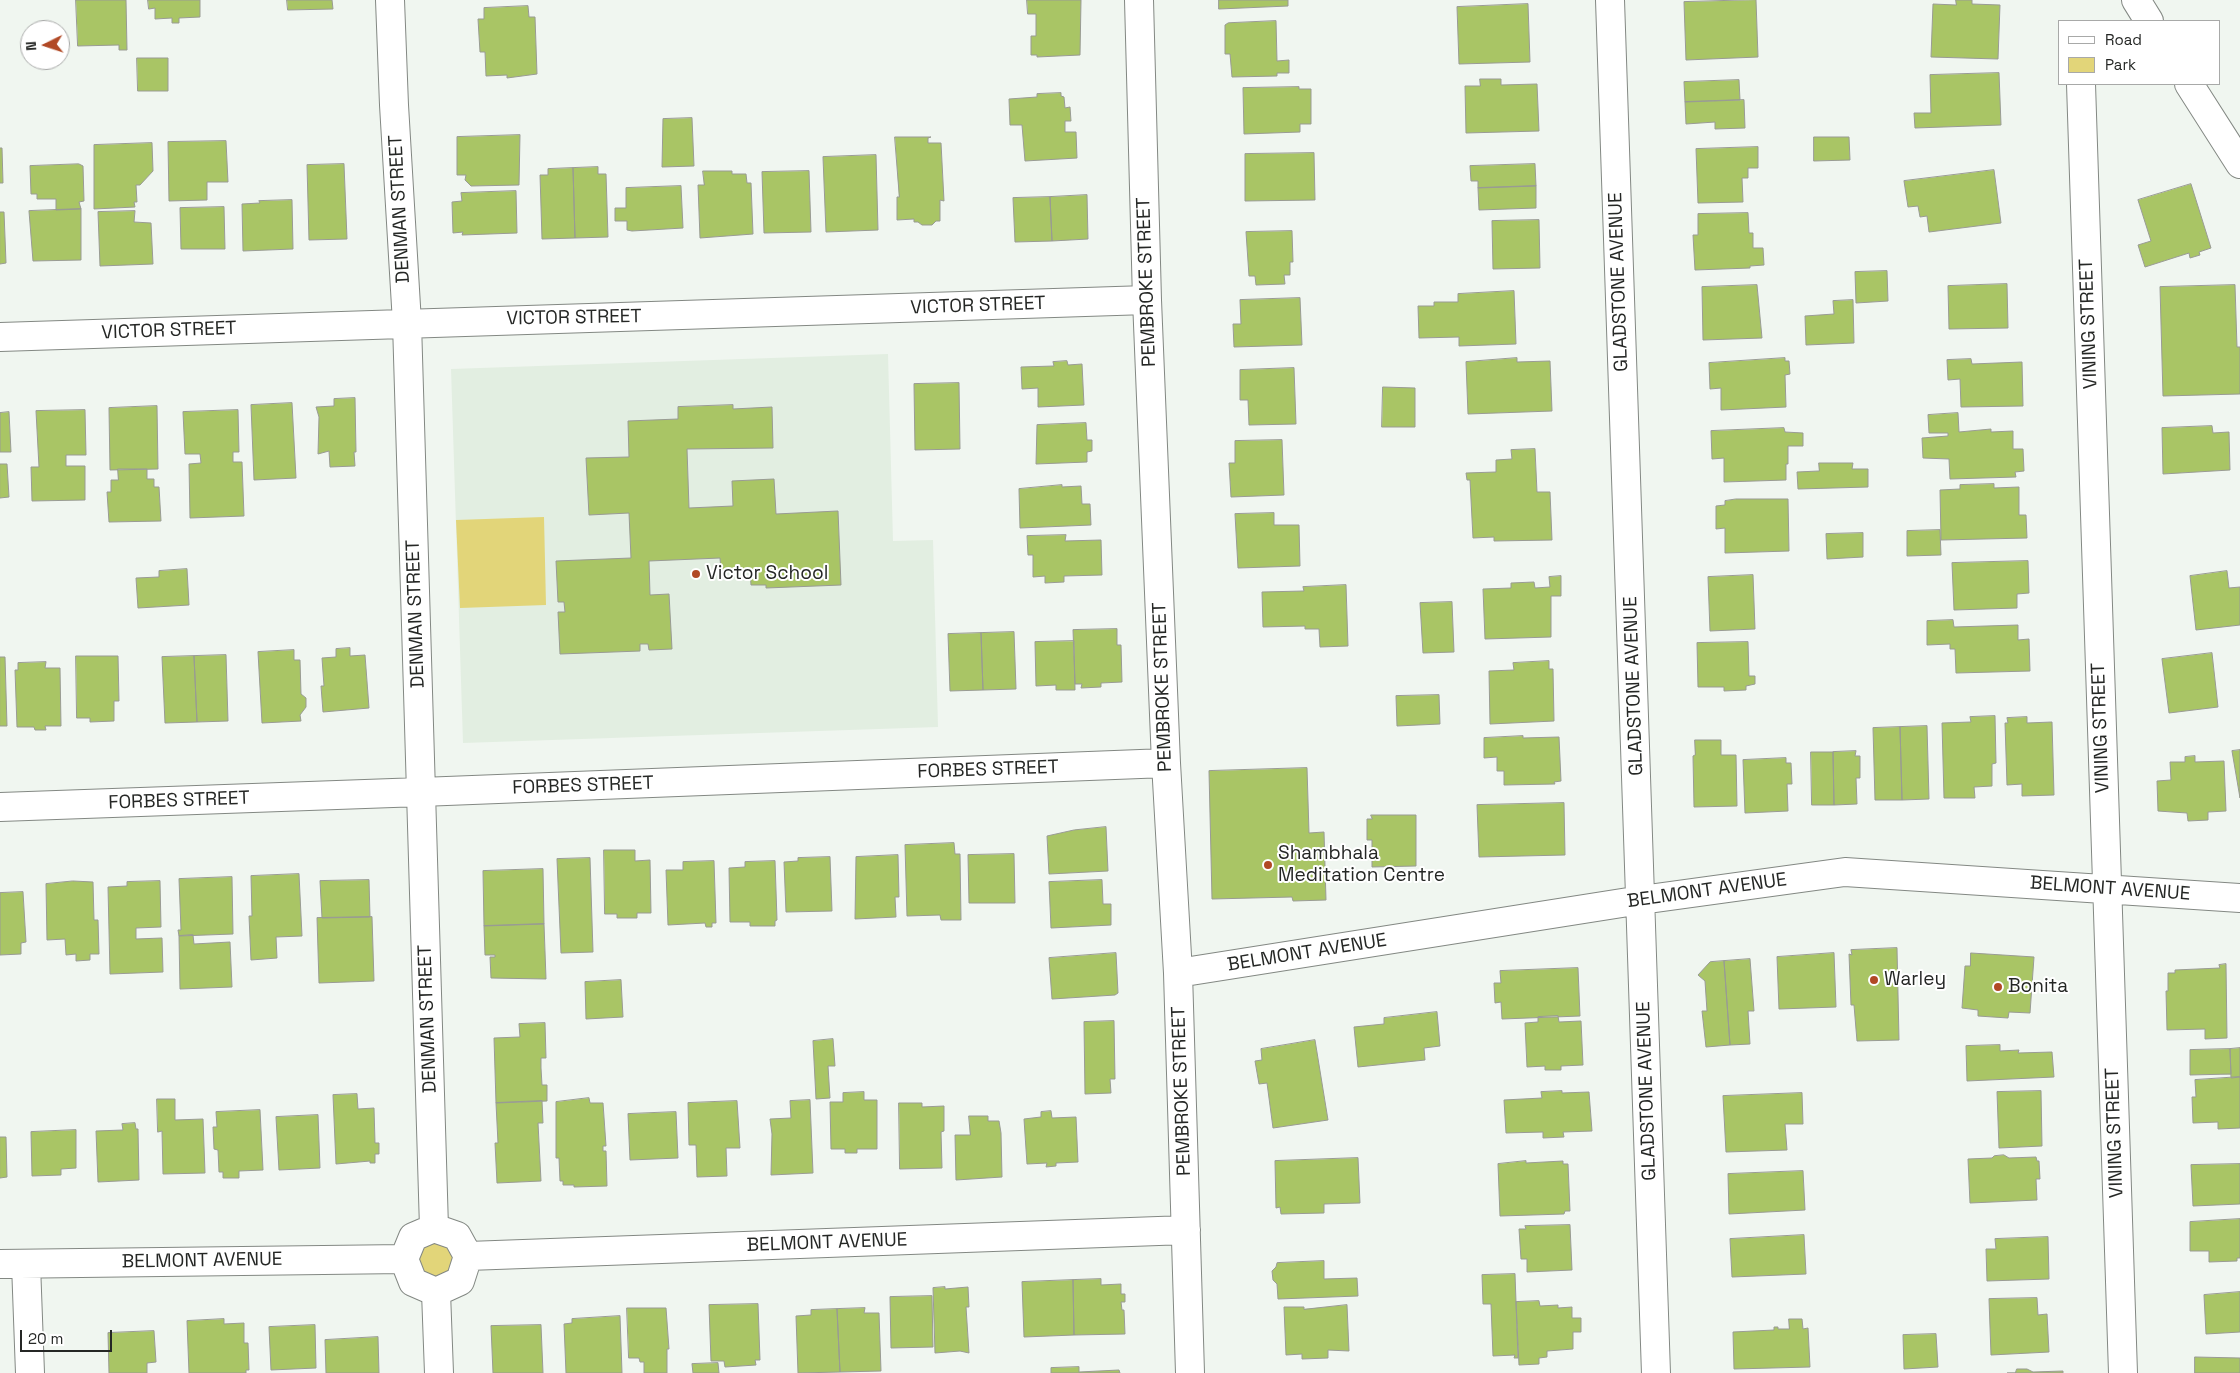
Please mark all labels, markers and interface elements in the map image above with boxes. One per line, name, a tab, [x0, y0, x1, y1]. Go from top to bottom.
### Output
north arrow	[20, 20, 70, 70]
legend	[2058, 20, 2220, 85]
text: Road	[2105, 30, 2142, 49]
text: N	[22, 41, 40, 51]
text: Park	[2105, 55, 2136, 74]
street label: DENMAN STREET	[385, 134, 415, 284]
street label: GLADSTONE AVENUE	[1604, 192, 1634, 372]
street label: PEMBROKE STREET	[1133, 197, 1161, 367]
street label: VINING STREET	[2075, 258, 2103, 390]
street label: VICTOR STREET	[910, 292, 1046, 320]
street label: VICTOR STREET	[506, 305, 642, 331]
street label: VICTOR STREET	[101, 317, 237, 345]
street label: DENMAN STREET	[402, 539, 430, 689]
place label: Victor School	[706, 563, 828, 585]
marker: Victor School	[690, 568, 702, 580]
street label: GLADSTONE AVENUE	[1619, 596, 1649, 776]
street label: PEMBROKE STREET	[1149, 602, 1177, 772]
street label: VINING STREET	[2087, 662, 2115, 794]
street label: FORBES STREET	[917, 756, 1059, 784]
street label: FORBES STREET	[512, 772, 654, 800]
street label: FORBES STREET	[108, 787, 250, 815]
place label: Shambhala Meditation Centre	[1278, 843, 1445, 887]
marker: Shambhala Meditation Centre	[1262, 859, 1274, 871]
street label: BELMONT AVENUE	[1626, 869, 1788, 913]
street label: BELMONT AVENUE	[2029, 872, 2191, 906]
street label: BELMONT AVENUE	[1226, 929, 1388, 977]
street label: DENMAN STREET	[414, 944, 442, 1094]
place label: Warley	[1884, 969, 1946, 991]
marker: Warley	[1868, 974, 1880, 986]
place label: Bonita	[2008, 976, 2068, 998]
marker: Bonita	[1992, 981, 2004, 993]
street label: GLADSTONE AVENUE	[1632, 1001, 1662, 1181]
street label: PEMBROKE STREET	[1168, 1006, 1196, 1176]
street label: VINING STREET	[2101, 1067, 2129, 1199]
street label: BELMONT AVENUE	[746, 1229, 908, 1257]
street label: BELMONT AVENUE	[121, 1248, 283, 1274]
scale bar	[22, 1320, 115, 1352]
text: 20 m	[28, 1329, 63, 1348]

